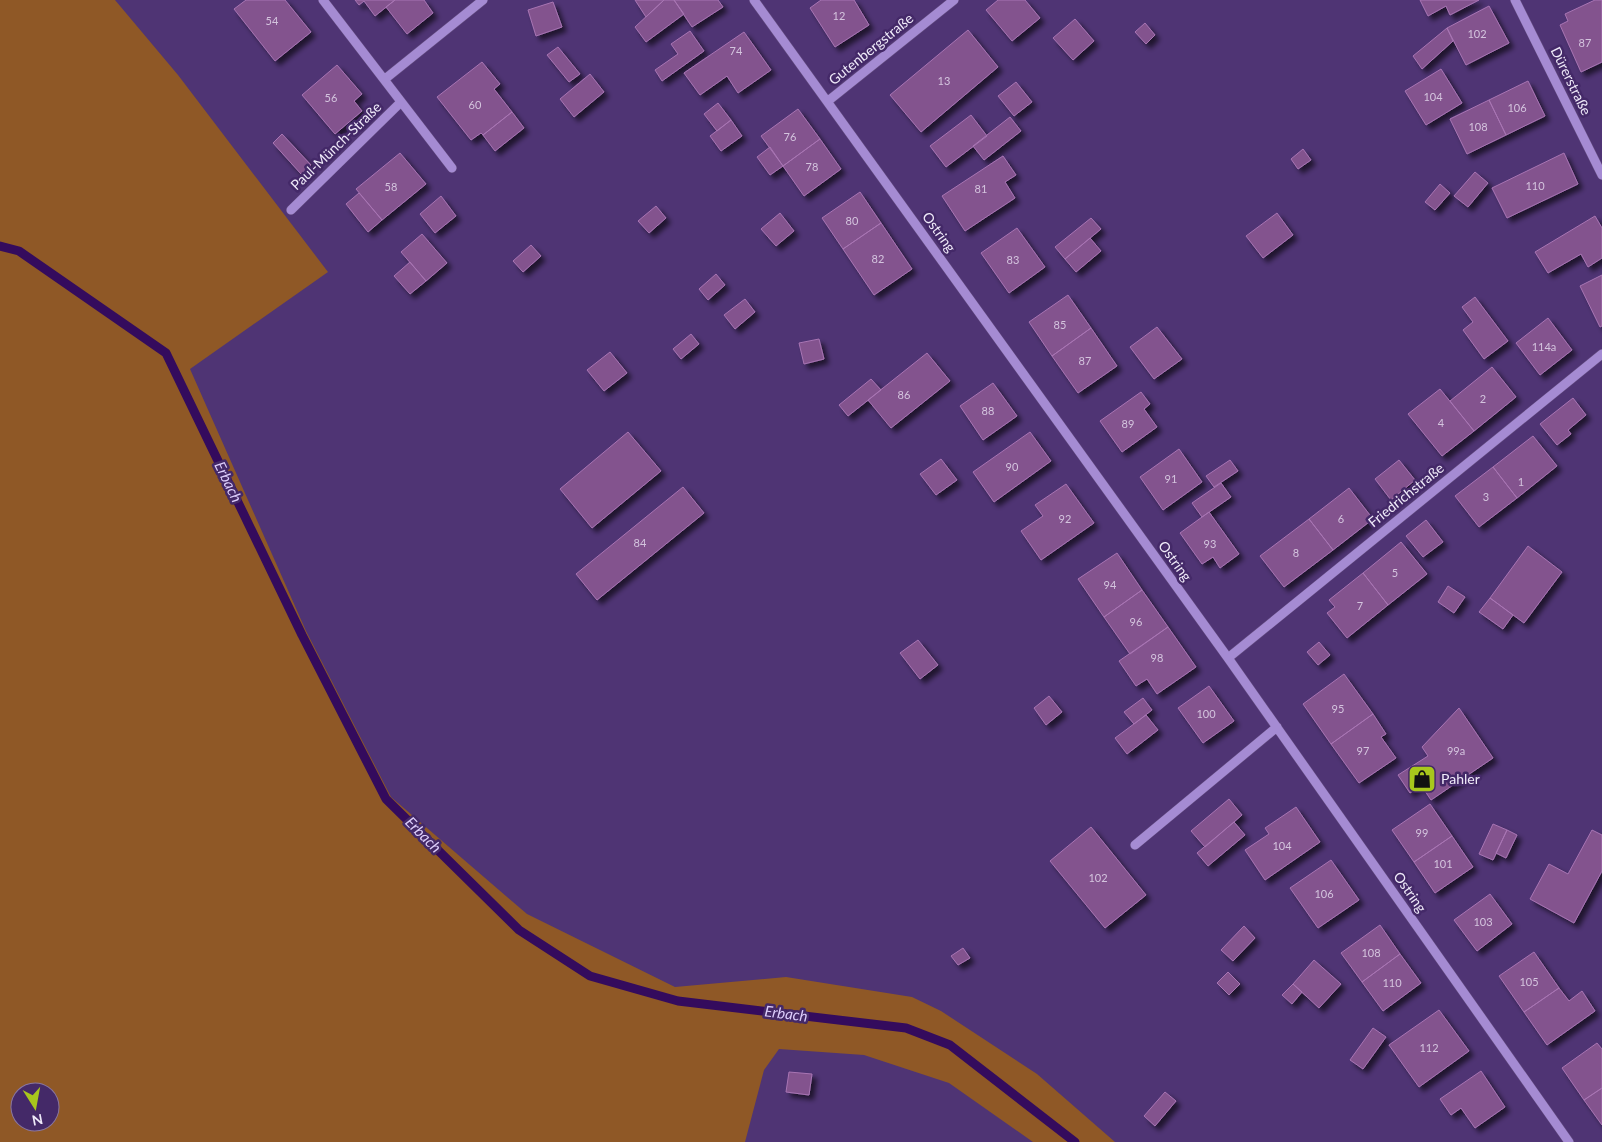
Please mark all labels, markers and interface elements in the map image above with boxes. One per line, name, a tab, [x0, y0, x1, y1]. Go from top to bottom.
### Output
street label: Gutenbergstraße	[825, 9, 916, 88]
house number: 12	[833, 9, 845, 22]
house number: 54	[266, 14, 279, 27]
house number: 102	[1467, 27, 1487, 40]
house number: 87	[1579, 36, 1591, 49]
house number: 74	[730, 44, 743, 57]
street label: Dürerstraße	[1548, 44, 1595, 118]
house number: 13	[938, 74, 950, 87]
house number: 104	[1423, 90, 1443, 103]
house number: 56	[325, 91, 337, 104]
street label: Paul-Münch-Straße	[287, 98, 385, 193]
house number: 60	[469, 98, 482, 111]
house number: 106	[1507, 101, 1527, 114]
house number: 108	[1468, 120, 1488, 133]
house number: 76	[784, 130, 796, 143]
house number: 78	[806, 160, 818, 173]
house number: 110	[1525, 179, 1545, 192]
house number: 58	[385, 180, 397, 193]
house number: 81	[975, 182, 987, 195]
street label: Ostring	[919, 208, 960, 255]
house number: 80	[846, 214, 859, 227]
house number: 82	[872, 252, 884, 265]
house number: 83	[1007, 253, 1019, 266]
house number: 85	[1054, 318, 1066, 331]
house number: 114a	[1532, 340, 1556, 353]
house number: 87	[1079, 354, 1091, 367]
house number: 86	[898, 388, 910, 401]
house number: 2	[1480, 392, 1486, 405]
house number: 88	[982, 404, 994, 417]
house number: 4	[1438, 416, 1445, 429]
house number: 89	[1122, 417, 1134, 430]
water label: Erbach	[211, 458, 247, 505]
street label: Friedrichstraße	[1364, 459, 1447, 530]
house number: 90	[1006, 460, 1019, 473]
house number: 91	[1165, 472, 1177, 485]
house number: 1	[1518, 475, 1524, 488]
house number: 3	[1483, 490, 1489, 503]
house number: 92	[1059, 512, 1071, 525]
house number: 6	[1338, 512, 1344, 525]
house number: 84	[634, 536, 647, 549]
street label: Ostring	[1155, 537, 1196, 584]
house number: 93	[1204, 537, 1216, 550]
house number: 8	[1293, 546, 1299, 559]
house number: 5	[1392, 566, 1398, 579]
house number: 94	[1104, 578, 1117, 591]
house number: 7	[1357, 599, 1363, 612]
house number: 96	[1130, 615, 1142, 628]
house number: 98	[1151, 651, 1163, 664]
house number: 95	[1332, 702, 1344, 715]
house number: 100	[1196, 707, 1216, 720]
house number: 97	[1357, 744, 1369, 757]
house number: 99a	[1447, 744, 1465, 757]
shop icon: Pahler	[1407, 764, 1437, 794]
place label: Pahler	[1441, 770, 1480, 787]
water label: Erbach	[402, 813, 445, 856]
house number: 99	[1416, 826, 1428, 839]
house number: 104	[1272, 839, 1292, 852]
house number: 101	[1433, 857, 1453, 870]
street label: Ostring	[1390, 868, 1430, 915]
house number: 102	[1088, 871, 1108, 884]
house number: 106	[1314, 887, 1334, 900]
house number: 103	[1473, 915, 1493, 928]
house number: 108	[1361, 946, 1381, 959]
house number: 105	[1519, 975, 1539, 988]
house number: 110	[1382, 976, 1402, 989]
water label: Erbach	[764, 1001, 809, 1025]
house number: 112	[1419, 1041, 1439, 1054]
north arrow	[10, 1082, 60, 1132]
text: N	[31, 1111, 44, 1130]

